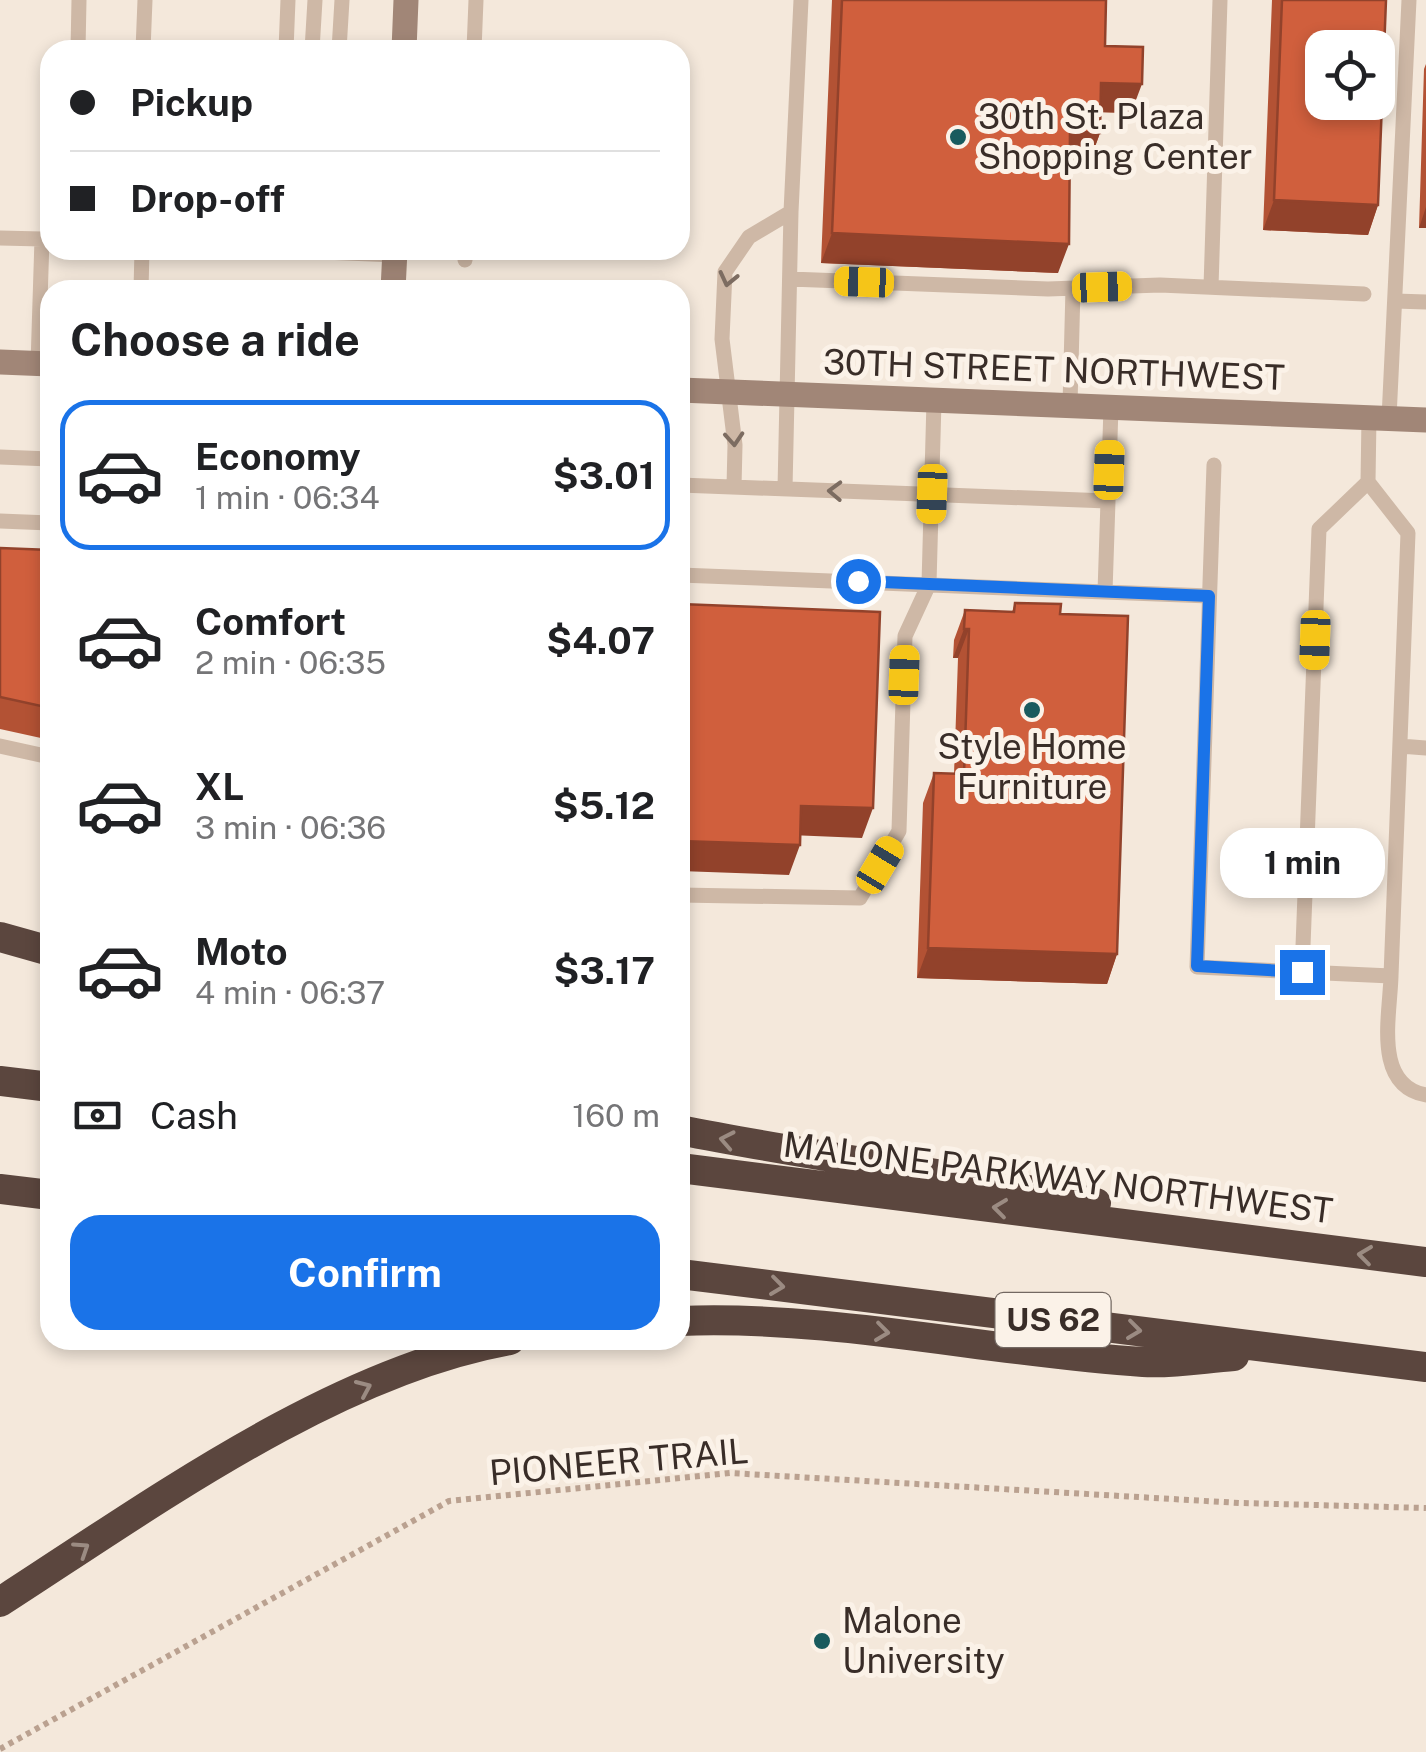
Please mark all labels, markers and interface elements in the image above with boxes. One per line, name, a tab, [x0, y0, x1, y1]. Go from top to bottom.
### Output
map controls	[1305, 30, 1395, 120]
button: locate	[1305, 30, 1395, 120]
text: Pickup	[130, 80, 253, 125]
place label: 30th St. Plaza Shopping Center	[978, 96, 1252, 177]
marker: 30th St. Plaza Shopping Center	[947, 126, 969, 148]
text: Drop-off	[130, 176, 285, 221]
car	[833, 266, 895, 298]
one-way arrow	[719, 271, 740, 288]
car	[1071, 271, 1133, 303]
text: Choose a ride	[70, 313, 360, 366]
street label: 30TH STREET NORTHWEST	[822, 341, 1286, 398]
icon: car	[75, 430, 165, 520]
one-way arrow	[722, 432, 744, 448]
text: Economy	[195, 434, 361, 479]
car	[1093, 439, 1125, 501]
text: $3.01	[553, 453, 655, 498]
car	[916, 463, 948, 525]
text: 1 min · 06:34	[195, 479, 380, 516]
one-way arrow	[827, 481, 843, 502]
route start	[836, 559, 881, 604]
icon: car	[75, 595, 165, 685]
text: Comfort	[195, 599, 346, 644]
car	[1299, 609, 1331, 671]
text: $4.07	[546, 618, 655, 663]
text: 2 min · 06:35	[195, 644, 386, 681]
car	[888, 644, 920, 706]
marker: Style Home Furniture	[1021, 699, 1043, 721]
place label: Style Home Furniture	[937, 726, 1127, 807]
icon: car	[75, 760, 165, 850]
text: XL	[195, 764, 244, 809]
text: $5.12	[553, 783, 655, 828]
text: 3 min · 06:36	[195, 809, 386, 846]
callout: 1 min	[1220, 827, 1384, 897]
car	[852, 832, 908, 898]
text: 1 min	[1264, 844, 1341, 881]
icon: car	[75, 925, 165, 1015]
text: Moto	[195, 929, 288, 974]
text: $3.17	[554, 948, 655, 993]
route end	[1280, 950, 1325, 995]
text: 4 min · 06:37	[195, 974, 385, 1011]
icon: cash	[70, 1088, 125, 1143]
text: Cash	[150, 1093, 238, 1138]
text: 160 m	[572, 1097, 660, 1134]
street label: MALONE PARKWAY NORTHWEST	[781, 1123, 1335, 1232]
one-way arrow	[719, 1130, 736, 1151]
one-way arrow	[991, 1199, 1008, 1220]
button: Confirm	[70, 1215, 660, 1330]
one-way arrow	[1357, 1245, 1373, 1266]
one-way arrow	[768, 1274, 785, 1295]
road number: US 62	[996, 1293, 1110, 1347]
one-way arrow	[1126, 1319, 1142, 1340]
one-way arrow	[874, 1321, 890, 1342]
one-way arrow	[354, 1380, 372, 1400]
street label: PIONEER TRAIL	[488, 1430, 750, 1493]
one-way arrow	[71, 1543, 89, 1562]
place label: Malone University	[842, 1600, 1005, 1681]
marker: Malone University	[811, 1630, 833, 1652]

